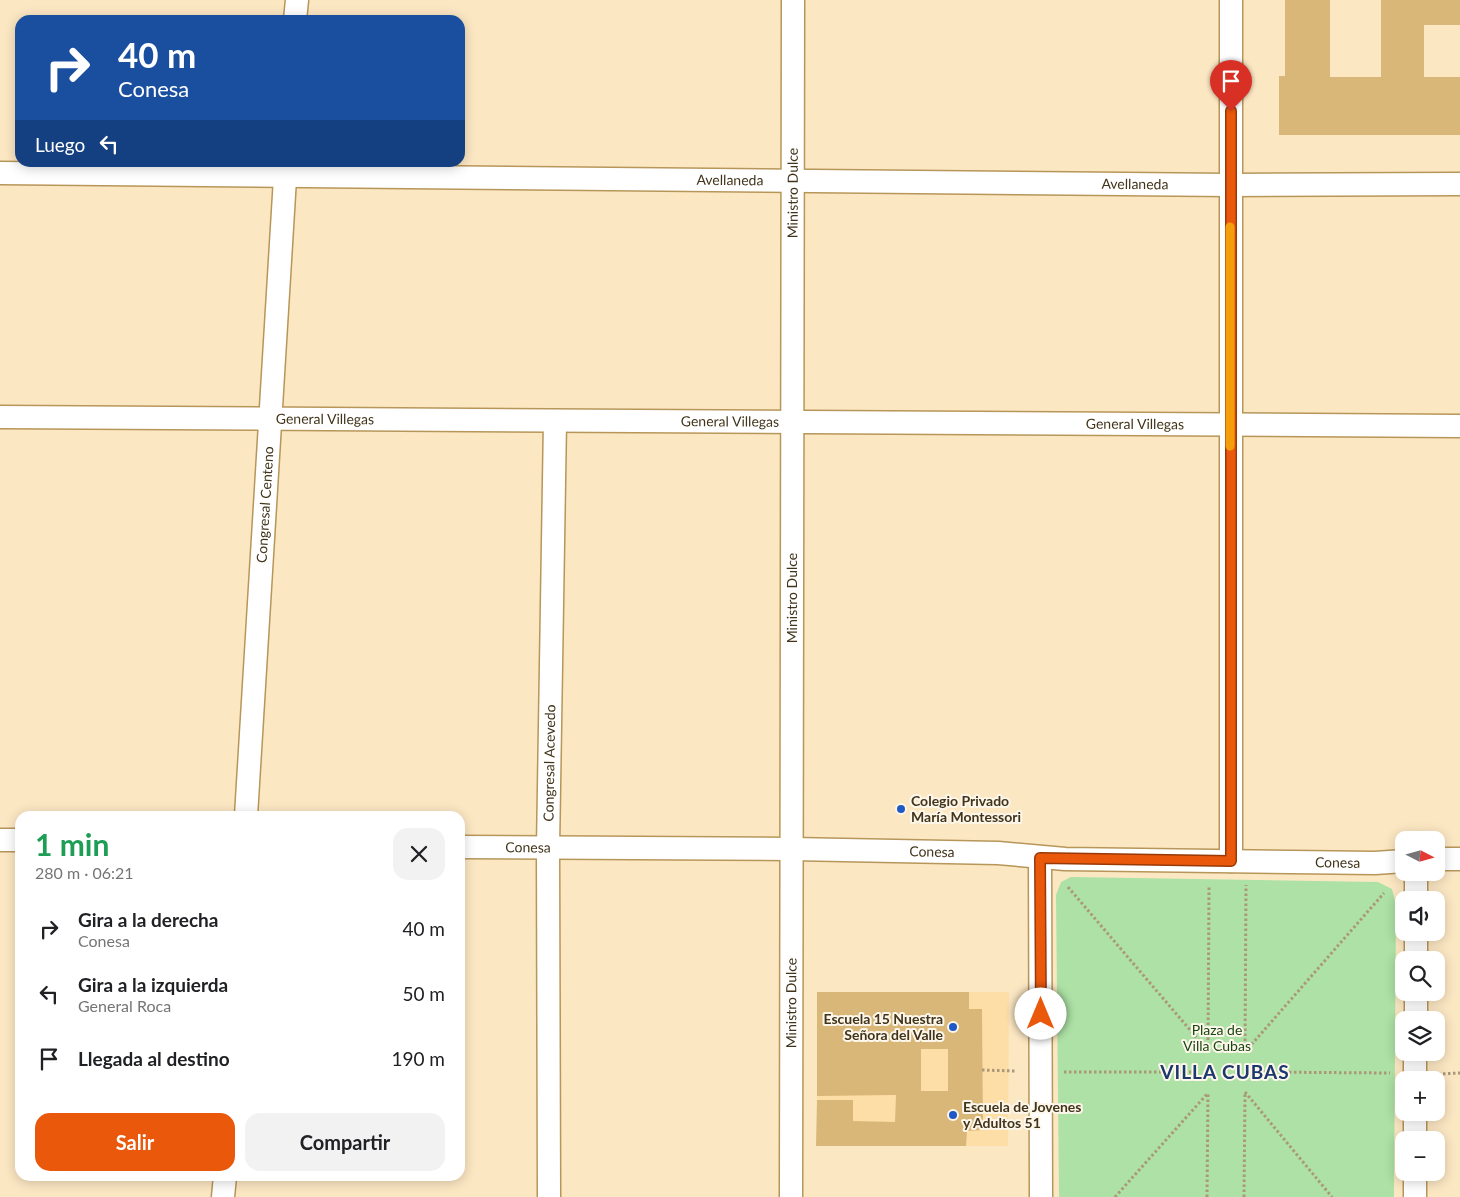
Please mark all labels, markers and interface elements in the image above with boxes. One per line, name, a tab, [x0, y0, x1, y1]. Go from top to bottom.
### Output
text: 40 m	[118, 33, 196, 75]
icon: right	[35, 35, 100, 100]
pin	[1210, 60, 1252, 111]
icon: arrive	[1217, 67, 1245, 95]
text: Conesa	[118, 75, 189, 102]
icon: left	[95, 130, 123, 158]
text: Luego	[35, 133, 85, 156]
street label: Ministro Dulce	[784, 148, 801, 238]
street label: Avellaneda	[696, 171, 764, 188]
street label: Avellaneda	[1101, 175, 1169, 192]
street label: General Villegas	[276, 410, 374, 427]
street label: General Villegas	[681, 412, 779, 430]
street label: General Villegas	[1086, 415, 1184, 432]
street label: Congresal Centeno	[252, 446, 277, 563]
street label: Ministro Dulce	[783, 553, 800, 643]
street label: Congresal Acevedo	[539, 704, 558, 822]
place label: Colegio Privado María Montessori	[911, 792, 1021, 825]
marker: Colegio Privado María Montessori	[895, 803, 907, 815]
text: 1 min	[35, 826, 109, 862]
button: close	[393, 828, 445, 880]
north arrow	[1395, 831, 1445, 881]
map controls	[1395, 831, 1445, 1181]
street label: Conesa	[505, 838, 551, 856]
street label: Conesa	[909, 842, 955, 860]
street label: Conesa	[1315, 853, 1361, 871]
text: 280 m · 06:21	[35, 863, 134, 882]
button: sound	[1395, 891, 1445, 941]
text: Gira a la derecha	[78, 908, 218, 931]
icon: right	[35, 915, 63, 943]
text: 40 m	[402, 917, 445, 940]
text: Conesa	[78, 931, 130, 950]
button: search	[1395, 951, 1445, 1001]
street label: Ministro Dulce	[782, 958, 799, 1048]
text: Gira a la izquierda	[78, 973, 228, 996]
icon: left	[35, 980, 63, 1008]
text: 50 m	[402, 982, 445, 1005]
position arrow	[1014, 987, 1066, 1039]
text: General Roca	[78, 996, 171, 1015]
place label: Escuela 15 Nuestra Señora del Valle	[824, 1010, 944, 1043]
button: layers	[1395, 1011, 1445, 1061]
marker: Escuela 15 Nuestra Señora del Valle	[947, 1021, 959, 1033]
park label: Plaza de Villa Cubas	[1183, 1021, 1251, 1054]
icon: arrive	[35, 1045, 63, 1073]
text: Llegada al destino	[78, 1047, 230, 1070]
text: 190 m	[391, 1047, 445, 1070]
district label: VILLA CUBAS	[1159, 1060, 1290, 1083]
button: +	[1395, 1071, 1445, 1121]
place label: Escuela de Jovenes y Adultos 51	[963, 1098, 1081, 1131]
marker: Escuela de Jovenes y Adultos 51	[947, 1109, 959, 1121]
button: Salir	[35, 1113, 235, 1171]
button: Compartir	[245, 1113, 445, 1171]
button: −	[1395, 1131, 1445, 1181]

